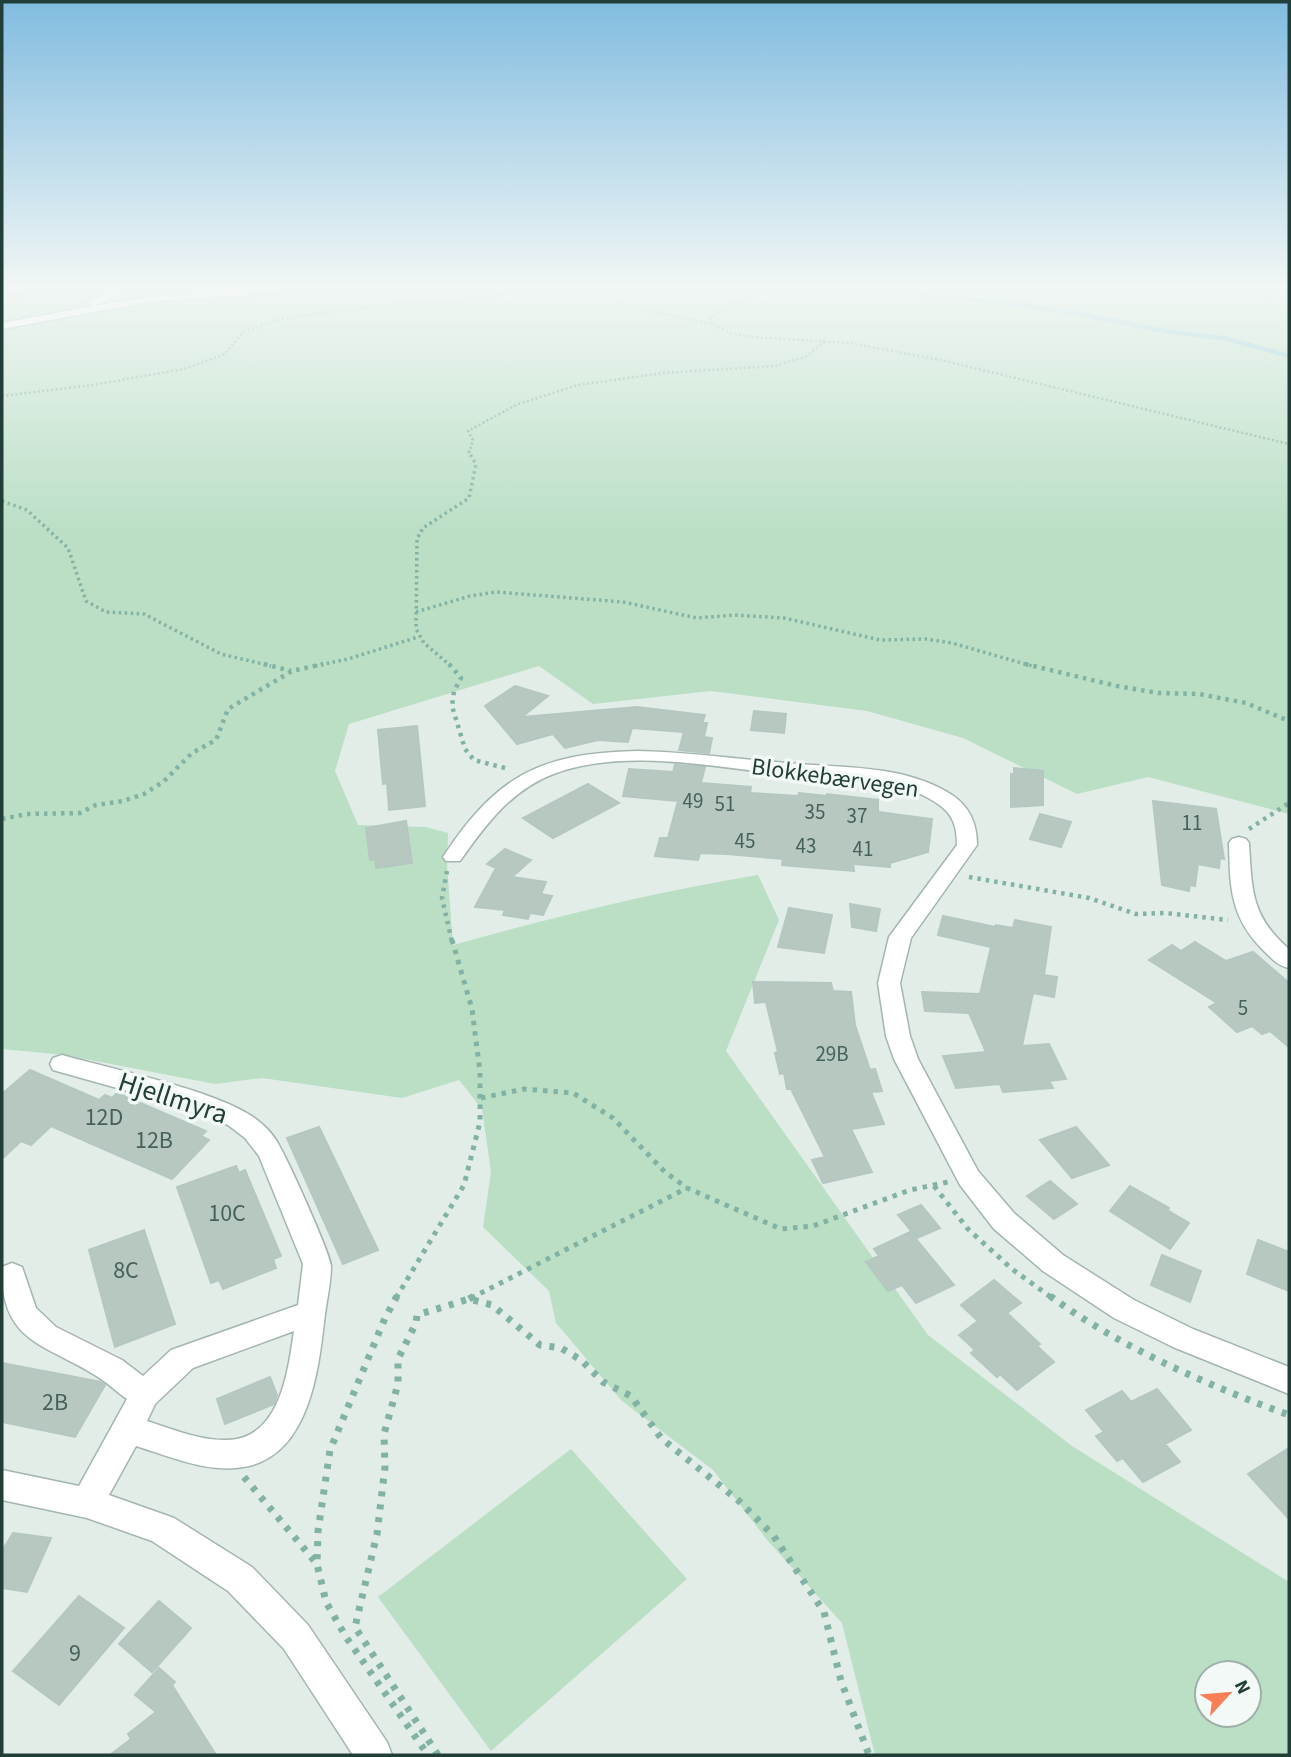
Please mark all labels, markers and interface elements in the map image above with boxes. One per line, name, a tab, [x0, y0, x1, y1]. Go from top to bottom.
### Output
street label: Blokkebærvegen	[749, 749, 921, 807]
house number: 49	[683, 786, 703, 816]
house number: 51	[715, 789, 735, 819]
house number: 35	[805, 797, 825, 827]
house number: 37	[847, 801, 867, 831]
house number: 11	[1182, 808, 1202, 838]
house number: 45	[735, 826, 755, 856]
house number: 43	[796, 831, 816, 861]
house number: 41	[853, 834, 873, 864]
house number: 5	[1238, 993, 1248, 1023]
house number: 29B	[815, 1039, 849, 1069]
street label: Hjellmyra	[113, 1062, 233, 1134]
house number: 12D	[85, 1100, 123, 1135]
house number: 12B	[135, 1123, 173, 1158]
house number: 10C	[208, 1196, 246, 1231]
house number: 8C	[113, 1253, 139, 1288]
house number: 2B	[42, 1385, 68, 1420]
house number: 9	[69, 1636, 81, 1671]
north arrow	[1193, 1659, 1263, 1729]
text: N	[1227, 1676, 1257, 1699]

